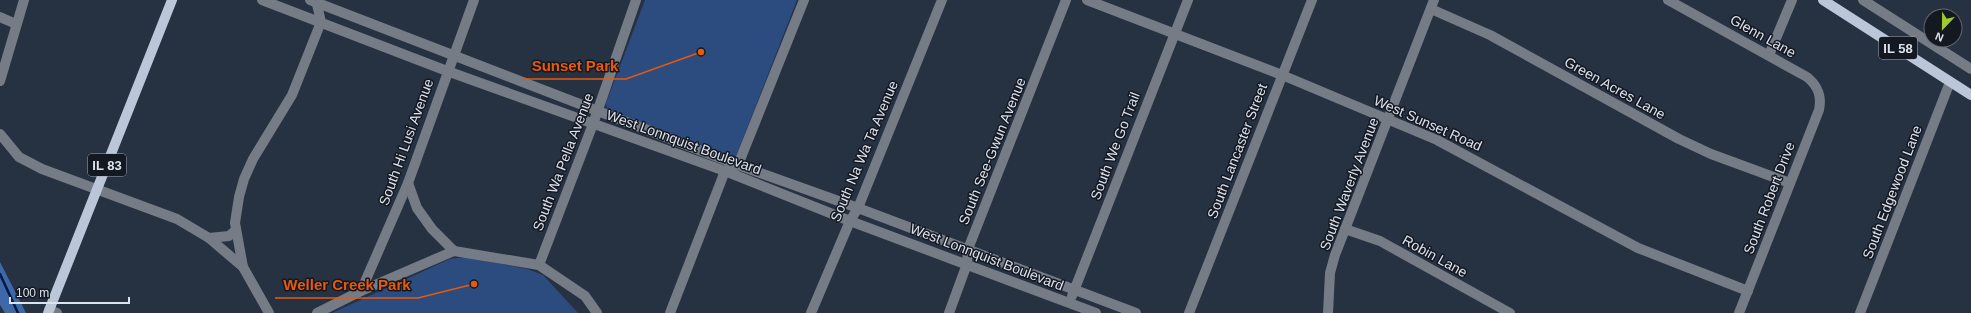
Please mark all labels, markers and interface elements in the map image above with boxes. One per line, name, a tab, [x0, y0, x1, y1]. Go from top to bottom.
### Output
north arrow	[1923, 8, 1963, 48]
street label: Glenn Lane	[1727, 11, 1799, 61]
text: N	[1933, 30, 1945, 44]
road number: IL 58	[1879, 37, 1917, 59]
callout: Sunset Park	[524, 52, 626, 79]
street label: Green Acres Lane	[1562, 54, 1668, 122]
text: Sunset Park	[532, 57, 619, 74]
street label: South See-Gwun Avenue	[955, 75, 1029, 227]
street label: South Hi Lusi Avenue	[376, 76, 436, 208]
street label: South Na Wa Ta Avenue	[827, 78, 901, 224]
street label: South Lancaster Street	[1204, 81, 1270, 221]
street label: South We Go Trail	[1087, 90, 1143, 202]
street label: South Wa Pella Avenue	[529, 91, 597, 233]
street label: West Sunset Road	[1372, 92, 1484, 154]
street label: West Lonnquist Boulevard	[605, 107, 763, 177]
street label: South Waverly Avenue	[1316, 115, 1382, 253]
street label: South Edgewood Lane	[1859, 123, 1925, 261]
street label: South Robert Drive	[1740, 139, 1798, 256]
road number: IL 83	[88, 154, 126, 176]
street label: West Lonnquist Boulevard	[908, 220, 1066, 294]
street label: Robin Lane	[1400, 232, 1470, 280]
callout: Weller Creek Park	[275, 271, 418, 298]
text: Weller Creek Park	[283, 276, 411, 293]
scale bar	[10, 279, 129, 305]
text: 100 m	[16, 286, 49, 300]

